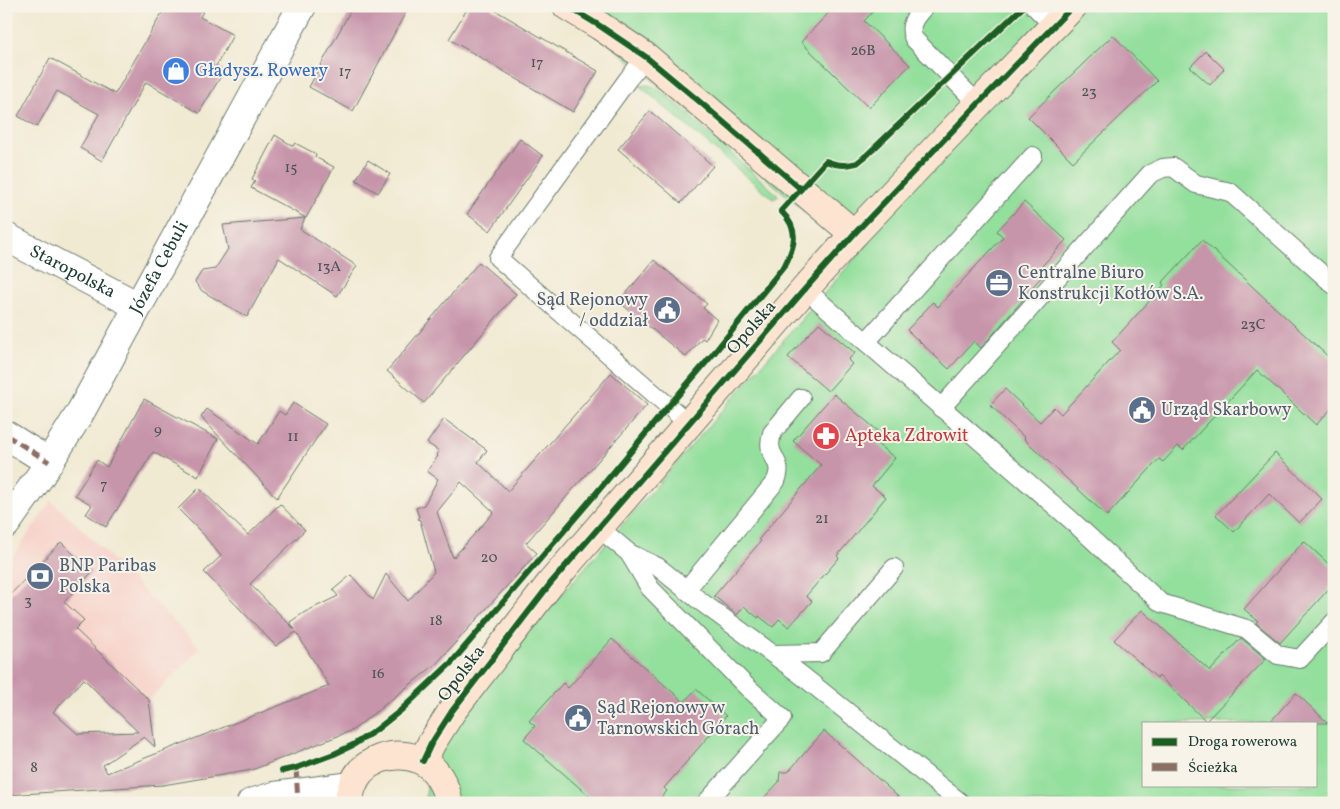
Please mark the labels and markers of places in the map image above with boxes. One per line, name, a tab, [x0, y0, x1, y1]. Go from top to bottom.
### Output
shop icon: Gładysz. Rowery	[161, 56, 191, 86]
place label: Gładysz. Rowery	[195, 59, 328, 84]
place label: Centralne Biuro Konstrukcji Kotłów S.A.	[1018, 261, 1203, 307]
office icon: Centralne Biuro Konstrukcji Kotłów S.A.	[984, 268, 1014, 298]
place label: Sąd Rejonowy / oddział	[536, 288, 649, 334]
public building icon: Sąd Rejonowy / oddział	[652, 295, 682, 325]
public building icon: Urząd Skarbowy	[1127, 395, 1157, 425]
place label: Urząd Skarbowy	[1161, 398, 1292, 423]
pharmacy icon: Apteka Zdrowit	[811, 421, 841, 451]
place label: Apteka Zdrowit	[845, 424, 968, 449]
place label: BNP Paribas Polska	[59, 554, 157, 600]
bank icon: BNP Paribas Polska	[25, 561, 55, 591]
place label: Sąd Rejonowy w Tarnowskich Górach	[597, 696, 760, 742]
public building icon: Sąd Rejonowy w Tarnowskich Górach	[563, 703, 593, 733]

